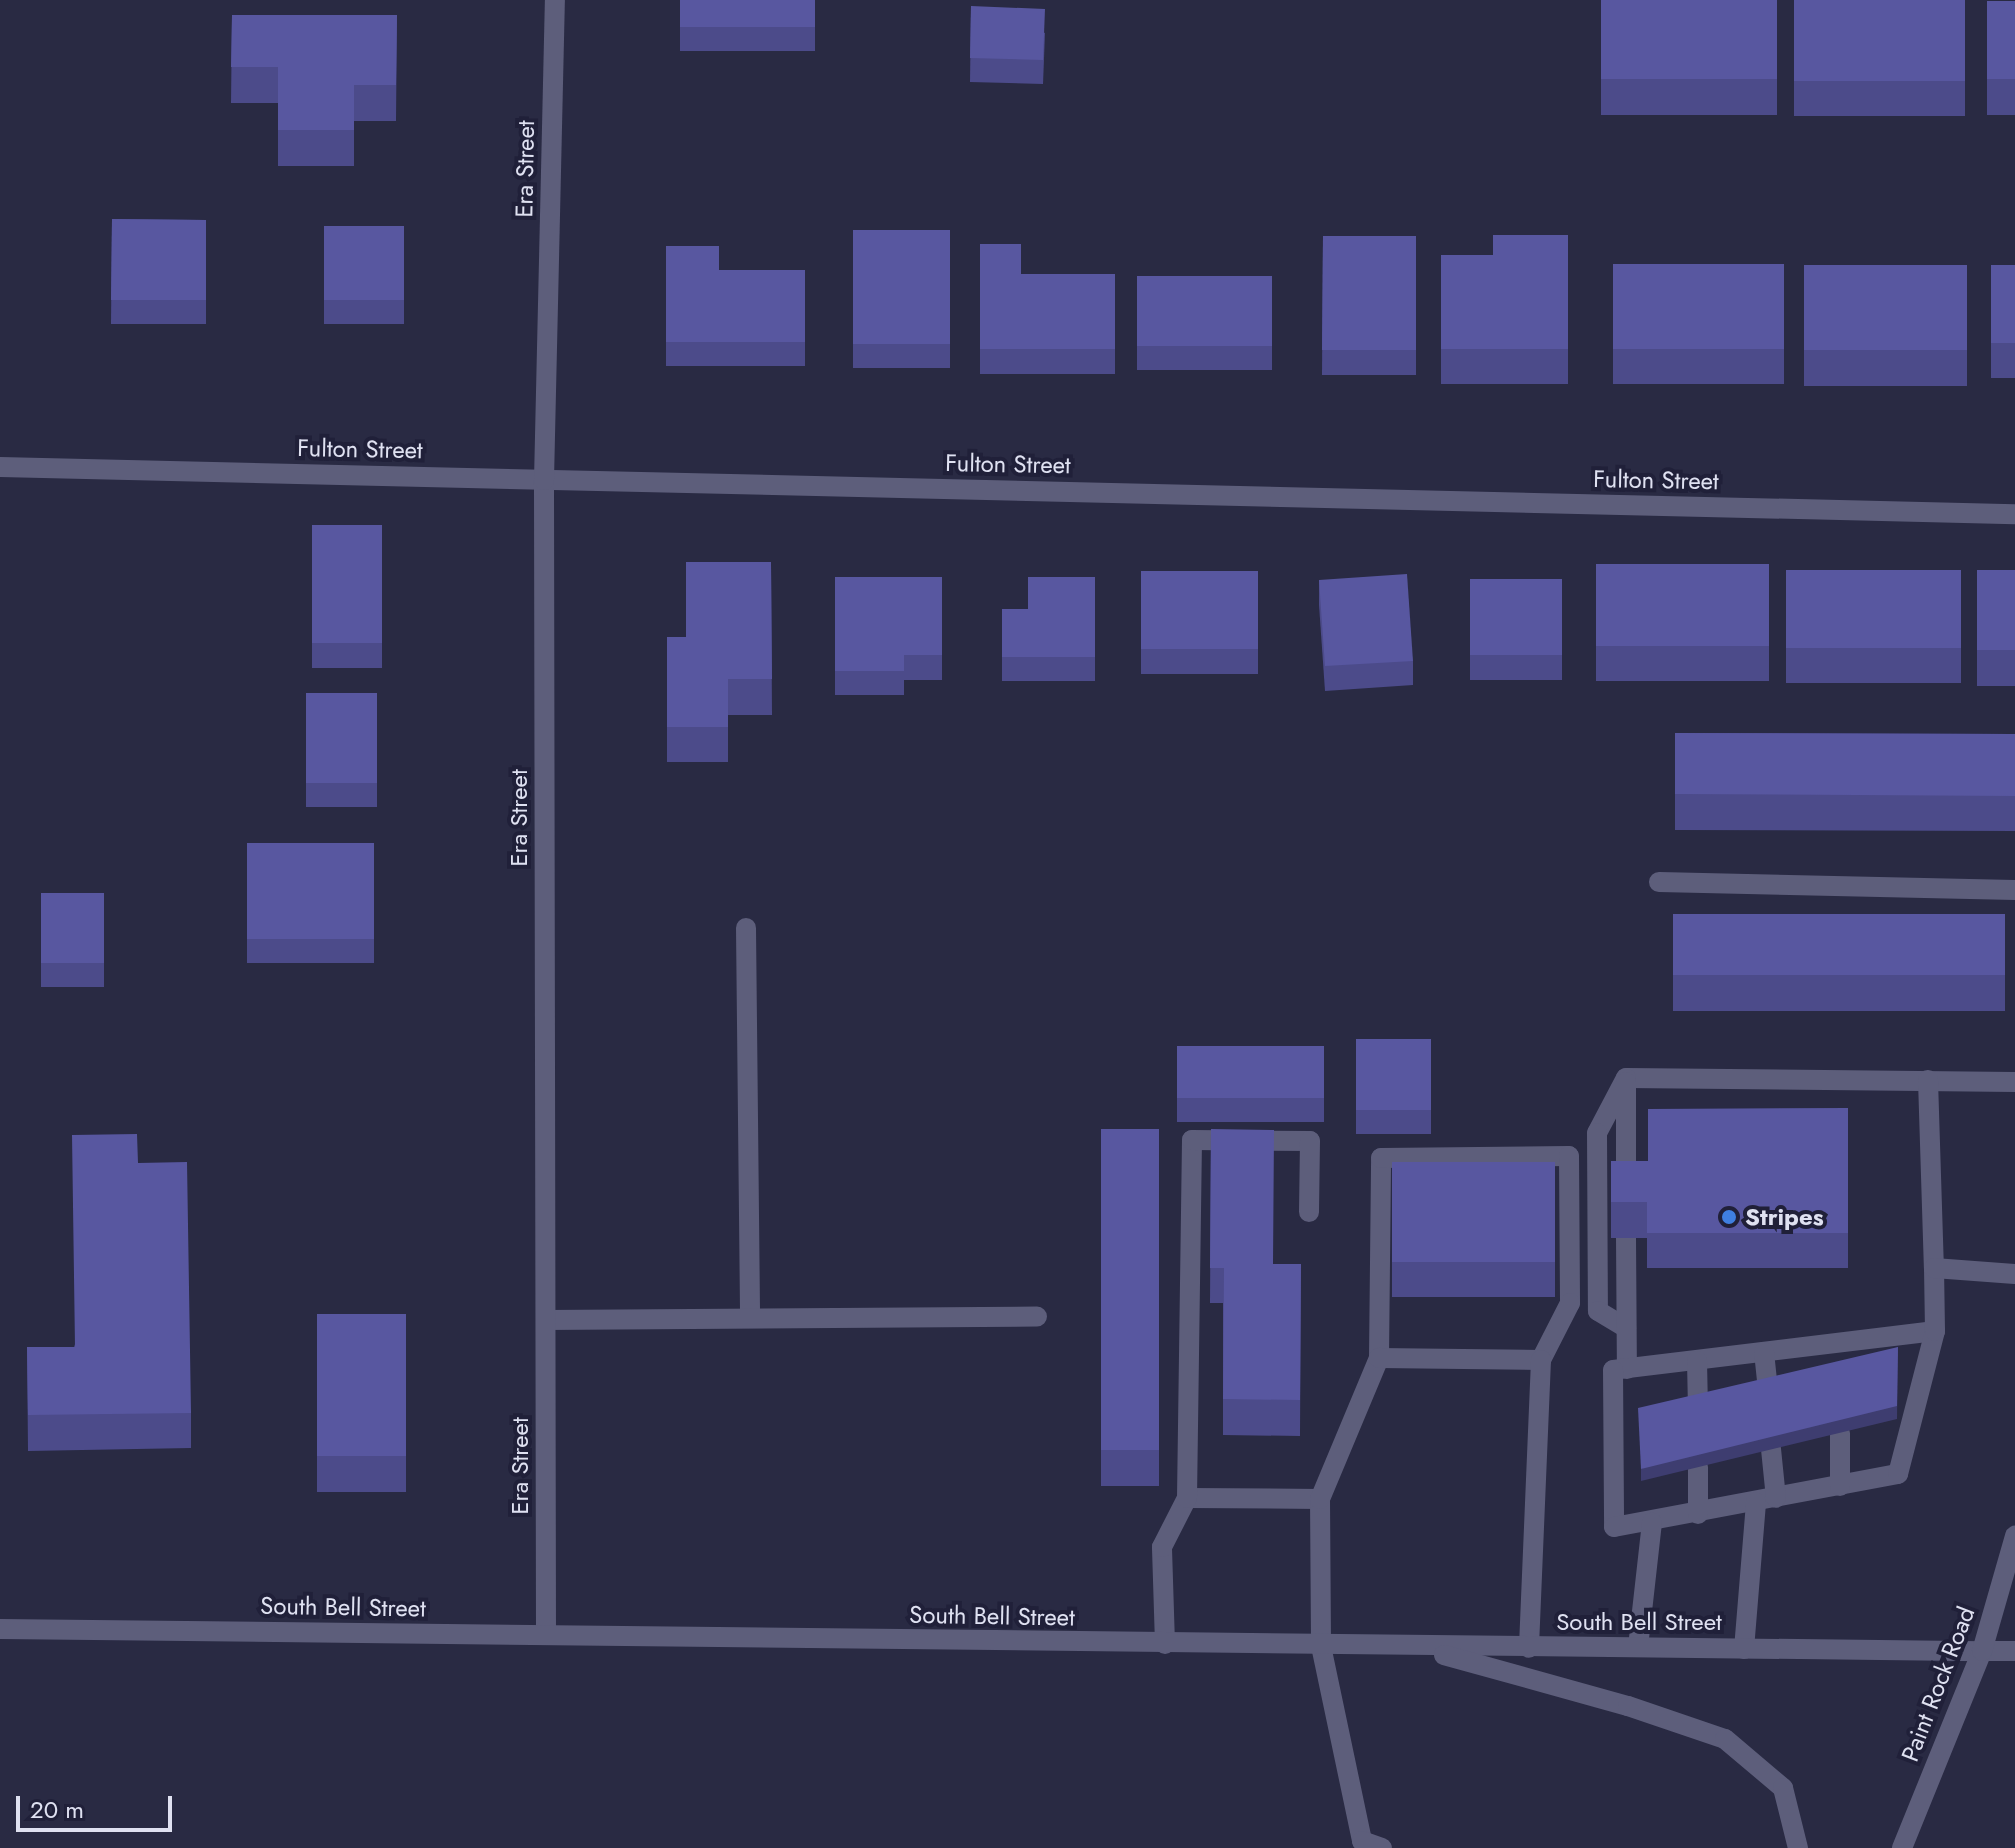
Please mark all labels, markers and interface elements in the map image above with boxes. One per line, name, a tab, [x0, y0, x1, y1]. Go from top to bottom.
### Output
street label: Era Street	[510, 120, 540, 218]
street label: Fulton Street	[297, 434, 423, 464]
street label: Fulton Street	[945, 449, 1071, 479]
street label: Fulton Street	[1593, 465, 1719, 495]
street label: Era Street	[505, 769, 533, 867]
place label: Stripes	[1745, 1203, 1824, 1231]
marker: Stripes	[1720, 1208, 1738, 1226]
street label: Era Street	[506, 1417, 534, 1515]
street label: South Bell Street	[260, 1591, 426, 1623]
street label: South Bell Street	[909, 1600, 1075, 1632]
street label: Paint Rock Road	[1895, 1603, 1981, 1765]
street label: South Bell Street	[1556, 1608, 1722, 1636]
scale bar	[20, 1780, 176, 1830]
text: 20 m	[30, 1792, 84, 1827]

